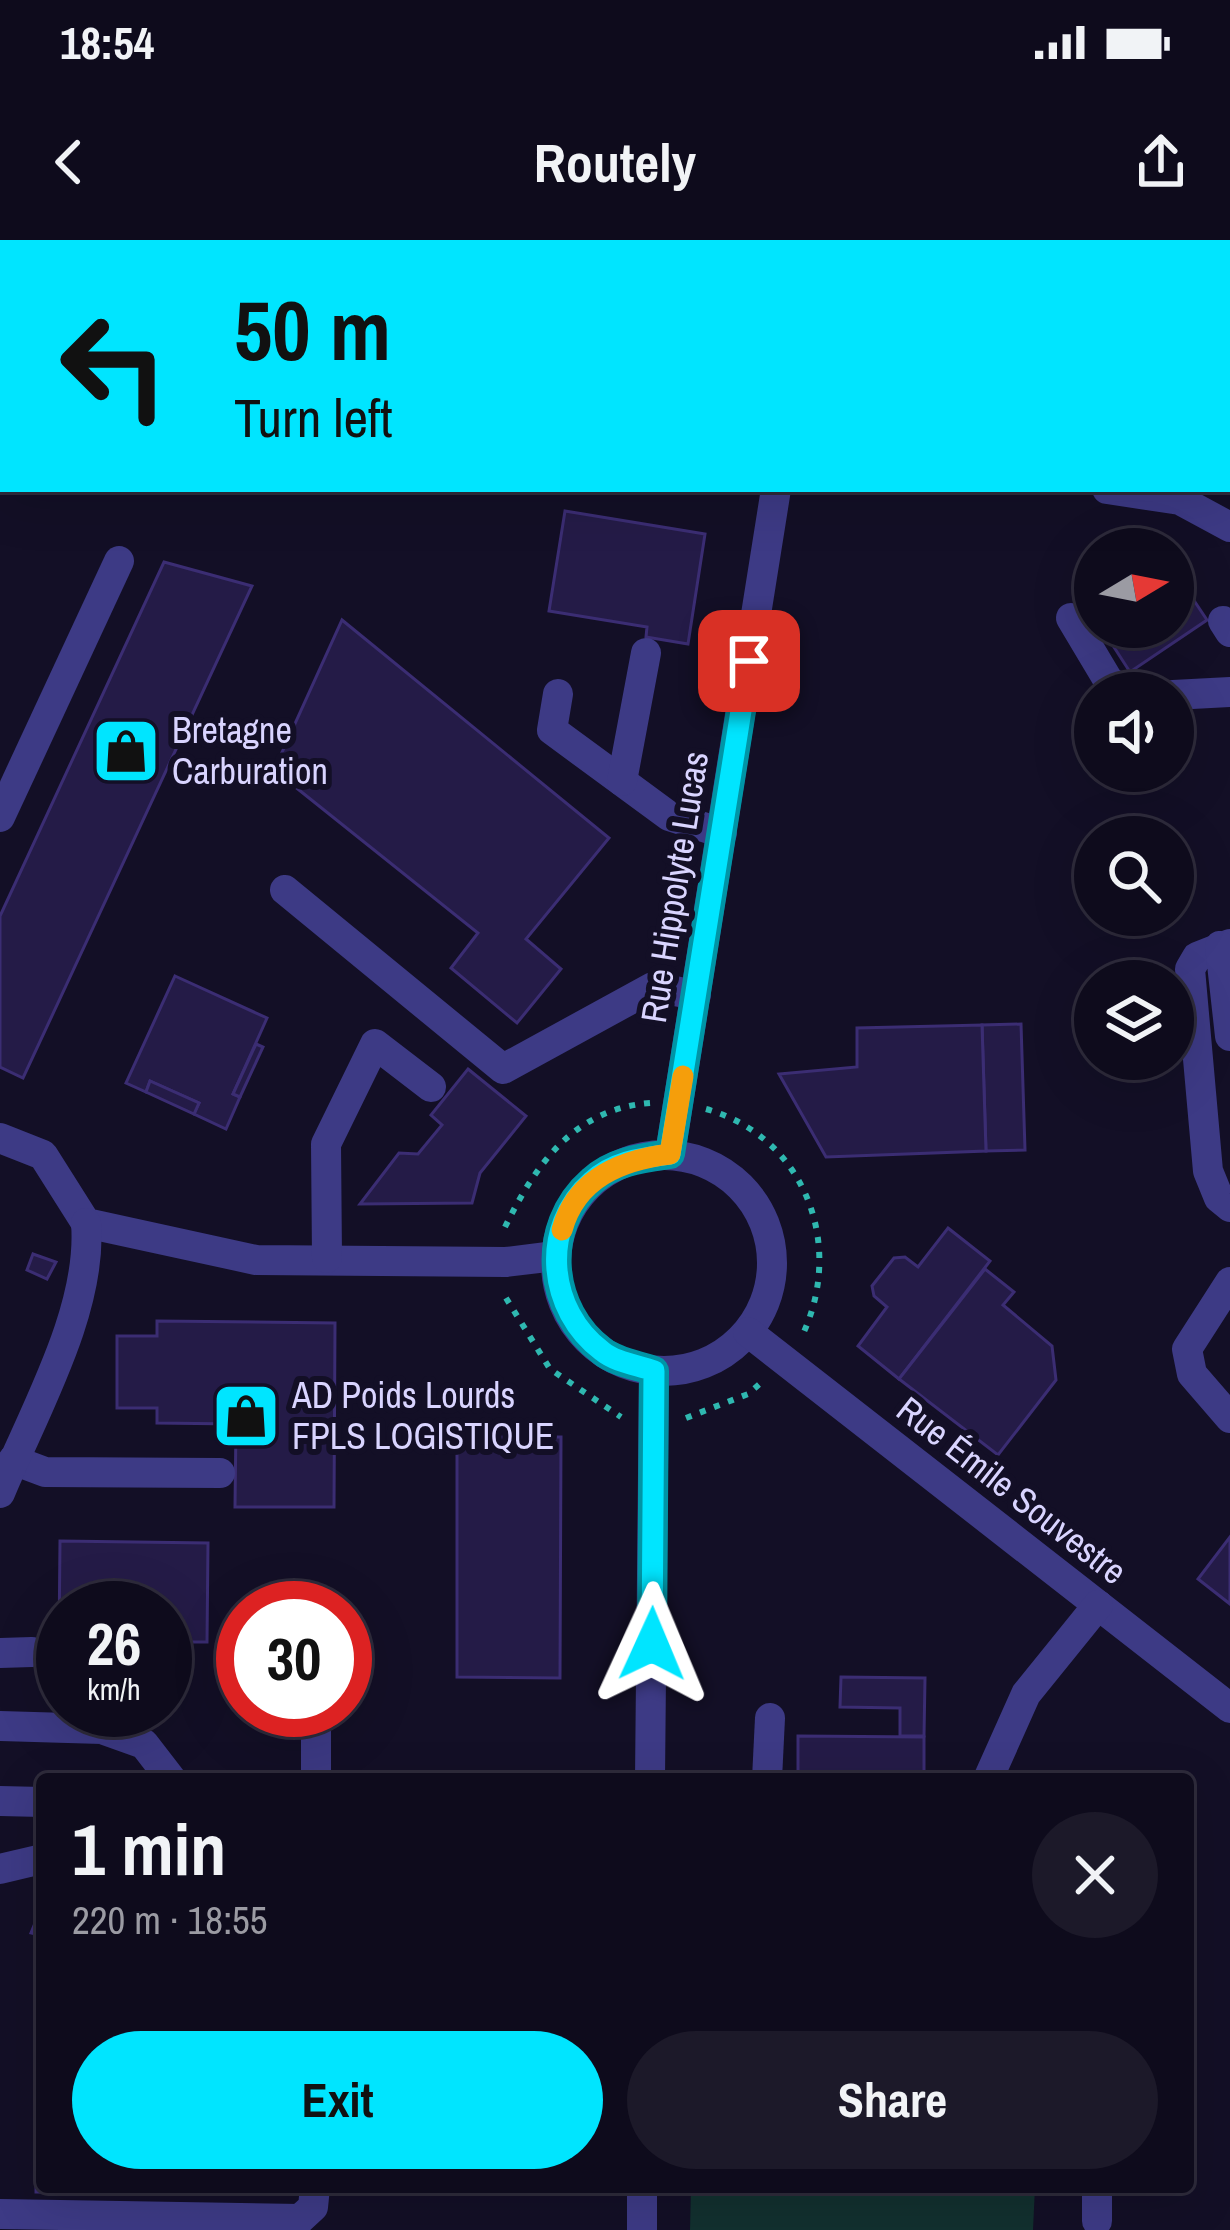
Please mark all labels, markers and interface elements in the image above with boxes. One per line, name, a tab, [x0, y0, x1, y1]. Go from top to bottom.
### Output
text: 18:54	[60, 12, 154, 73]
text: Routely	[534, 126, 696, 199]
icon: back	[36, 129, 102, 195]
icon: share	[1128, 129, 1194, 195]
text: 50 m	[234, 273, 391, 386]
icon: left	[36, 288, 192, 444]
text: Turn left	[234, 381, 393, 454]
north arrow	[1074, 528, 1194, 648]
map controls	[1074, 528, 1194, 1080]
pin	[698, 610, 800, 712]
icon: arrive	[716, 628, 782, 694]
button: sound	[1074, 672, 1194, 792]
place label: Bretagne Carburation	[172, 706, 328, 795]
shop icon: Bretagne Carburation	[91, 716, 161, 786]
street label: Rue Hippolyte Lucas	[629, 748, 719, 1026]
button: search	[1074, 816, 1194, 936]
button: layers	[1074, 960, 1194, 1080]
place label: AD Poids Lourds FPLS LOGISTIQUE	[291, 1371, 555, 1460]
shop icon: AD Poids Lourds FPLS LOGISTIQUE	[211, 1381, 281, 1451]
street label: Rue Émile Souvestre	[887, 1385, 1137, 1595]
speed limit sign: 30	[216, 1581, 372, 1737]
position arrow	[589, 1581, 715, 1707]
text: 26	[87, 1603, 141, 1684]
text: km/h	[87, 1669, 141, 1709]
text: 1 min	[72, 1800, 226, 1897]
button: close	[1032, 1812, 1158, 1938]
text: 220 m · 18:55	[72, 1894, 268, 1946]
button: Exit	[72, 2031, 603, 2169]
button: Share	[627, 2031, 1158, 2169]

